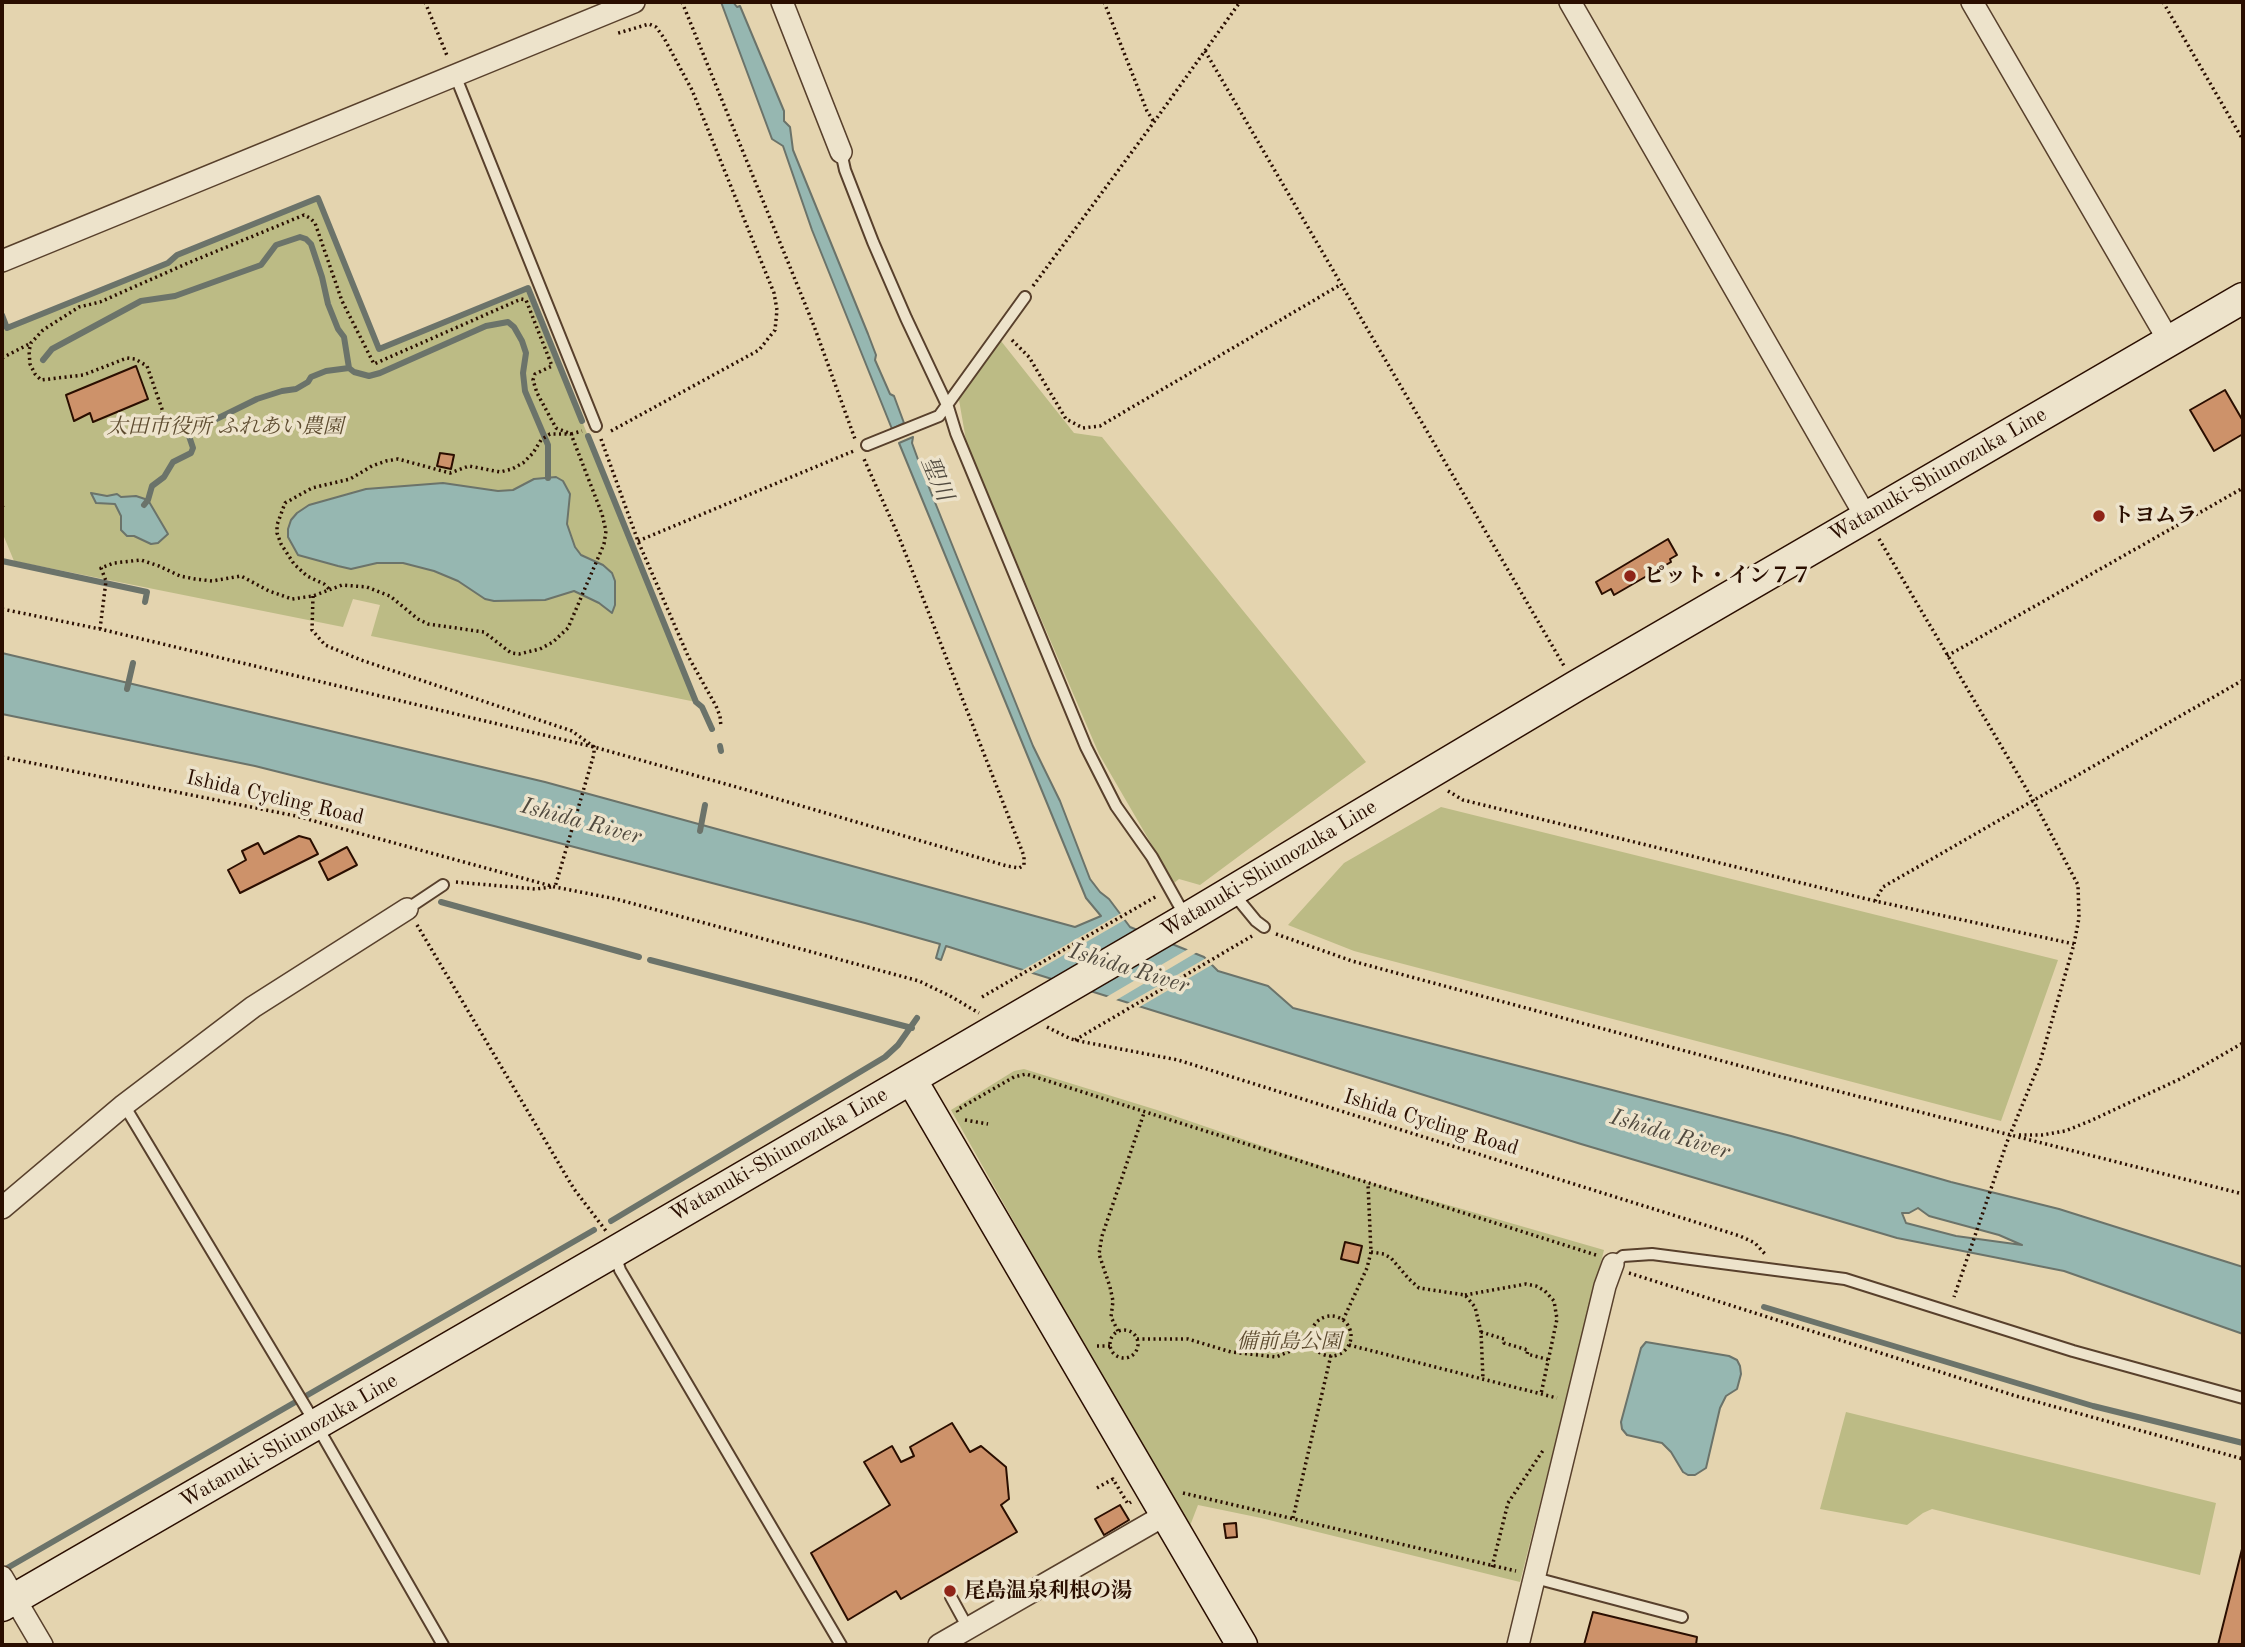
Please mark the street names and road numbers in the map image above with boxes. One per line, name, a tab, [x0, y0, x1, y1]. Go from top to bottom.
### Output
street label: Watanuki-Shiunozuka Line	[1825, 402, 2051, 548]
street label: Ishida Cycling Road	[184, 765, 366, 831]
street label: Watanuki-Shiunozuka Line	[1157, 795, 1381, 943]
street label: Watanuki-Shiunozuka Line	[666, 1082, 892, 1228]
street label: Ishida Cycling Road	[1340, 1084, 1522, 1162]
street label: Watanuki-Shiunozuka Line	[176, 1368, 402, 1514]

